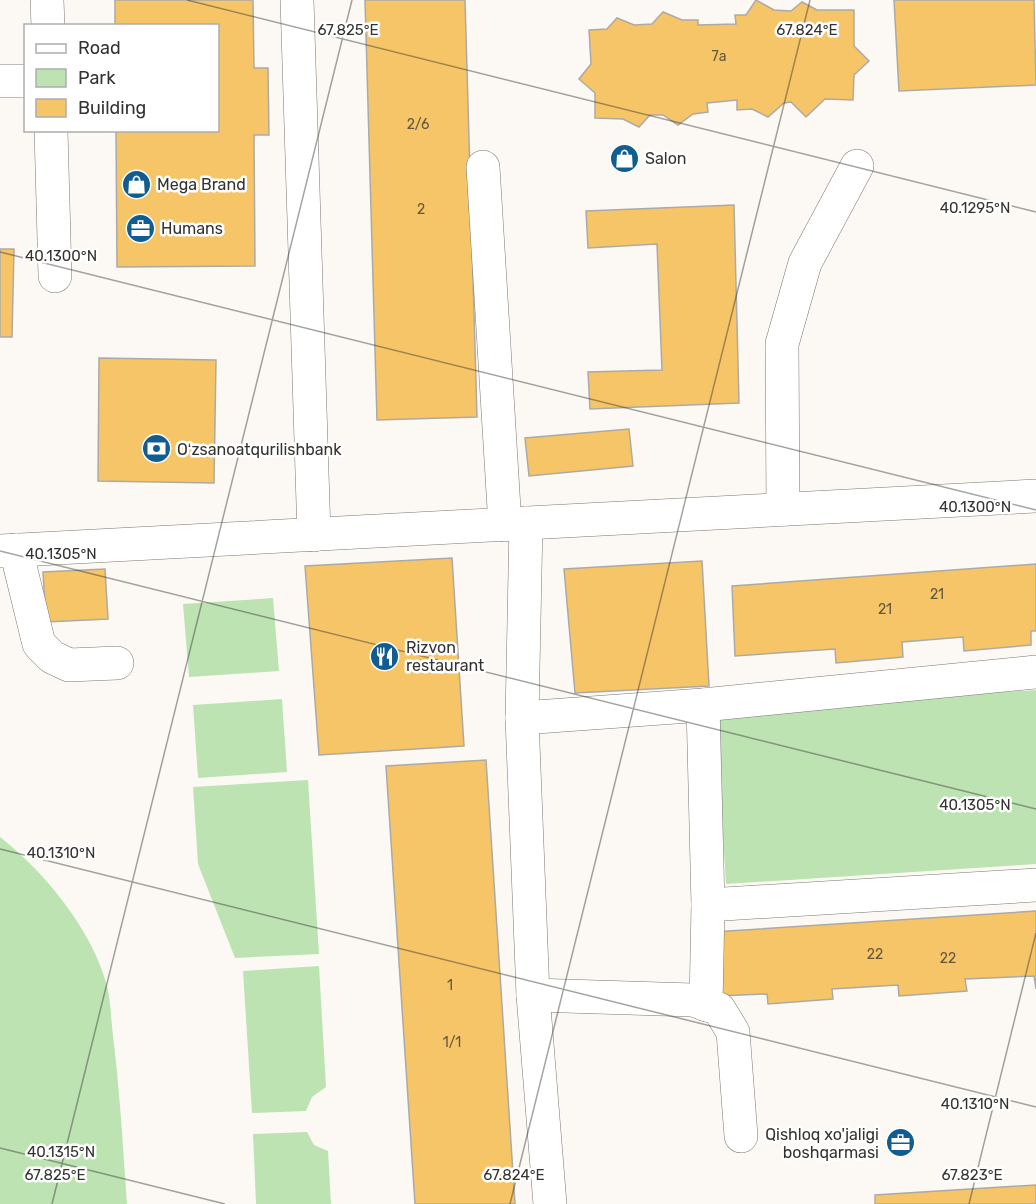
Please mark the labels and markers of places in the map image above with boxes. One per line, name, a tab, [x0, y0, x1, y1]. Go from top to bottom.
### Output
shop icon: Salon	[608, 142, 640, 174]
place label: Salon	[645, 149, 687, 168]
shop icon: Mega Brand	[120, 168, 152, 200]
place label: Mega Brand	[157, 175, 246, 194]
office icon: Humans	[124, 212, 156, 244]
place label: Humans	[161, 219, 223, 238]
bank icon: Oʻzsanoatqurilishbank	[140, 433, 172, 465]
place label: Oʻzsanoatqurilishbank	[177, 440, 342, 459]
place label: Rizvon restaurant	[406, 638, 484, 675]
restaurant icon: Rizvon restaurant	[369, 640, 401, 672]
place label: Qishloq xo'jaligi boshqarmasi	[765, 1125, 879, 1162]
office icon: Qishloq xo'jaligi boshqarmasi	[884, 1127, 916, 1159]

